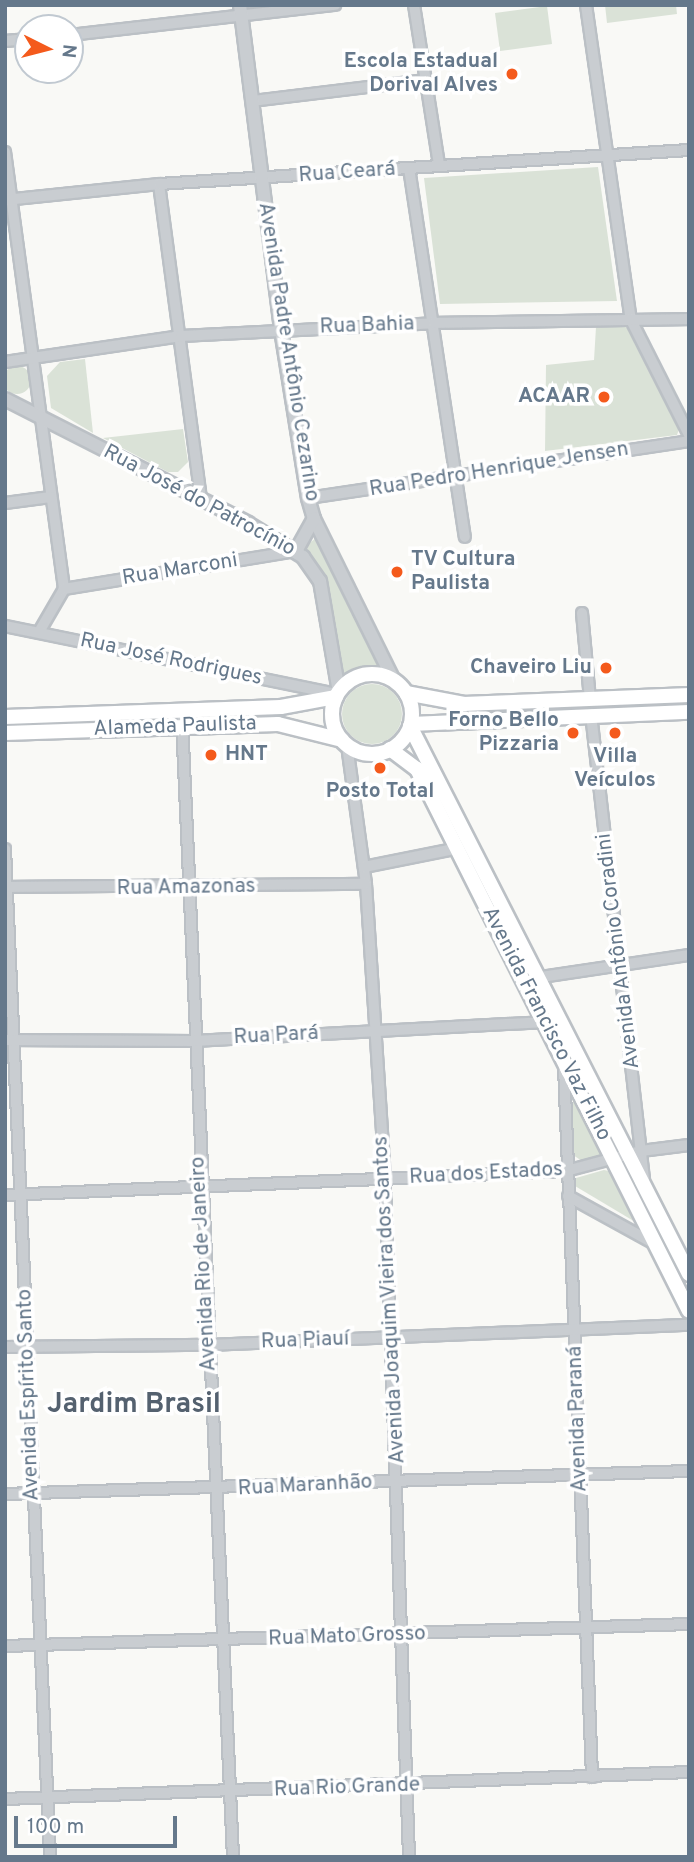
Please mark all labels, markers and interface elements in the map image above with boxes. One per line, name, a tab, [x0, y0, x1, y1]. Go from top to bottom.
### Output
north arrow	[14, 14, 84, 84]
text: N	[55, 43, 81, 59]
place label: Escola Estadual Dorival Alves	[344, 49, 498, 99]
marker: Escola Estadual Dorival Alves	[504, 66, 520, 82]
street label: Rua Ceará	[298, 157, 396, 189]
street label: Avenida Padre Antônio Cezarino	[252, 200, 324, 504]
street label: Rua Bahia	[319, 312, 415, 340]
place label: ACAAR	[518, 384, 590, 410]
marker: ACAAR	[596, 389, 612, 405]
street label: Rua Pedro Henrique Jensen	[368, 437, 630, 503]
street label: Rua José do Patrocínio	[99, 440, 299, 562]
place label: TV Cultura Paulista	[411, 547, 516, 597]
street label: Rua Marconi	[121, 548, 239, 592]
marker: TV Cultura Paulista	[389, 564, 405, 580]
street label: Rua José Rodrigues	[78, 628, 264, 692]
place label: Chaveiro Liu	[470, 655, 592, 681]
marker: Chaveiro Liu	[598, 660, 614, 676]
place label: Forno Bello Pizzaria	[448, 708, 559, 758]
street label: Alameda Paulista	[93, 712, 257, 742]
marker: Forno Bello Pizzaria	[565, 725, 581, 741]
marker: Villa Veículos	[607, 725, 623, 741]
place label: HNT	[225, 742, 268, 768]
place label: Villa Veículos	[574, 744, 656, 794]
marker: HNT	[203, 747, 219, 763]
marker: Posto Total	[372, 760, 388, 776]
place label: Posto Total	[326, 779, 434, 805]
street label: Avenida Antônio Coradini	[592, 831, 646, 1071]
street label: Rua Amazonas	[116, 874, 256, 902]
street label: Avenida Francisco Vaz Filho	[476, 903, 616, 1145]
street label: Rua Pará	[233, 1021, 319, 1051]
street label: Avenida Joaquim Vieira dos Santos	[369, 1135, 411, 1465]
street label: Avenida Rio de Janeiro	[186, 1156, 222, 1372]
street label: Rua dos Estados	[409, 1157, 563, 1191]
street label: Avenida Espírito Santo	[13, 1289, 45, 1501]
street label: Rua Piauí	[260, 1327, 350, 1355]
street label: Avenida Paraná	[563, 1345, 593, 1493]
district label: Jardim Brasil	[47, 1388, 221, 1422]
street label: Rua Maranhão	[237, 1470, 373, 1502]
street label: Rua Mato Grosso	[268, 1622, 426, 1652]
street label: Rua Rio Grande	[273, 1773, 421, 1803]
scale bar	[18, 1802, 180, 1846]
text: 100 m	[27, 1814, 84, 1841]

